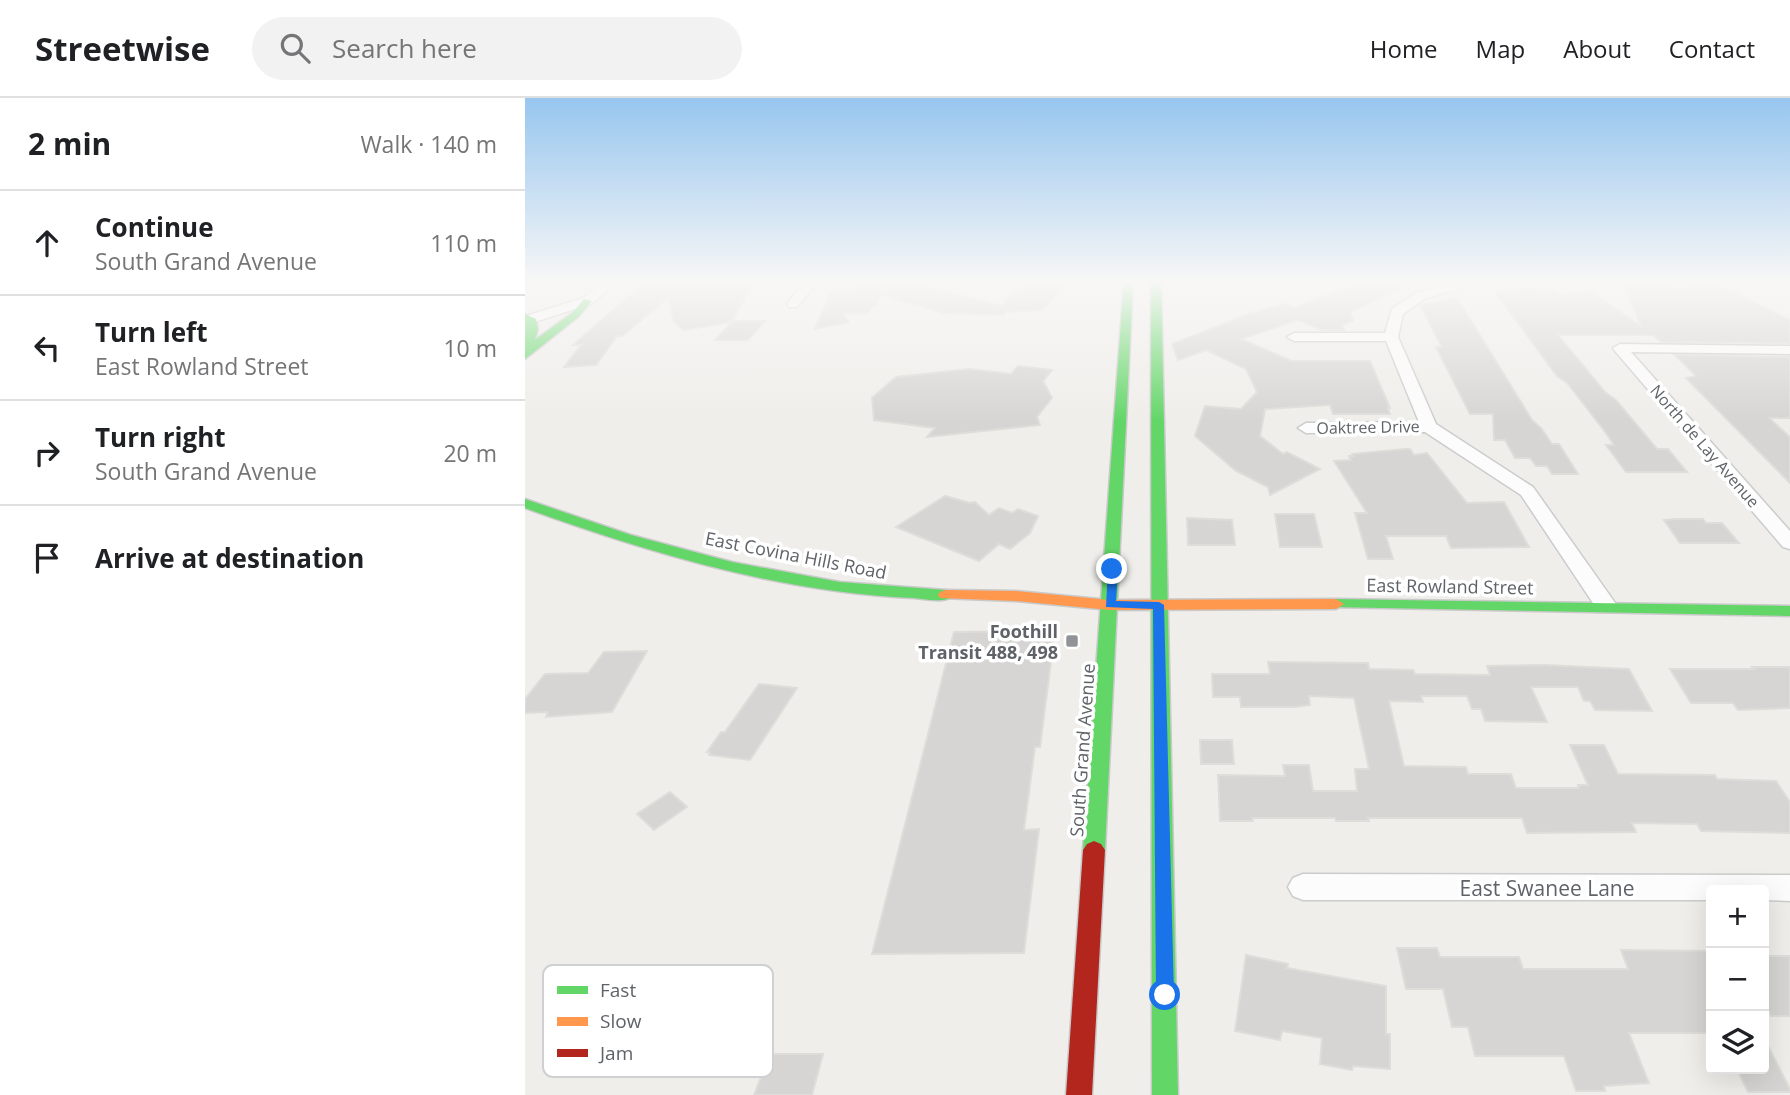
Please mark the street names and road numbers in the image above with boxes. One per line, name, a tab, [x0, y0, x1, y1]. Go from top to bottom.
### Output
street label: North de Lay Avenue	[1646, 380, 1764, 512]
street label: Oaktree Drive	[1316, 415, 1420, 439]
street label: East Covina Hills Road	[703, 526, 889, 584]
street label: East Rowland Street	[1366, 573, 1534, 599]
street label: South Grand Avenue	[1064, 663, 1100, 837]
street label: East Swanee Lane	[1460, 874, 1634, 902]

